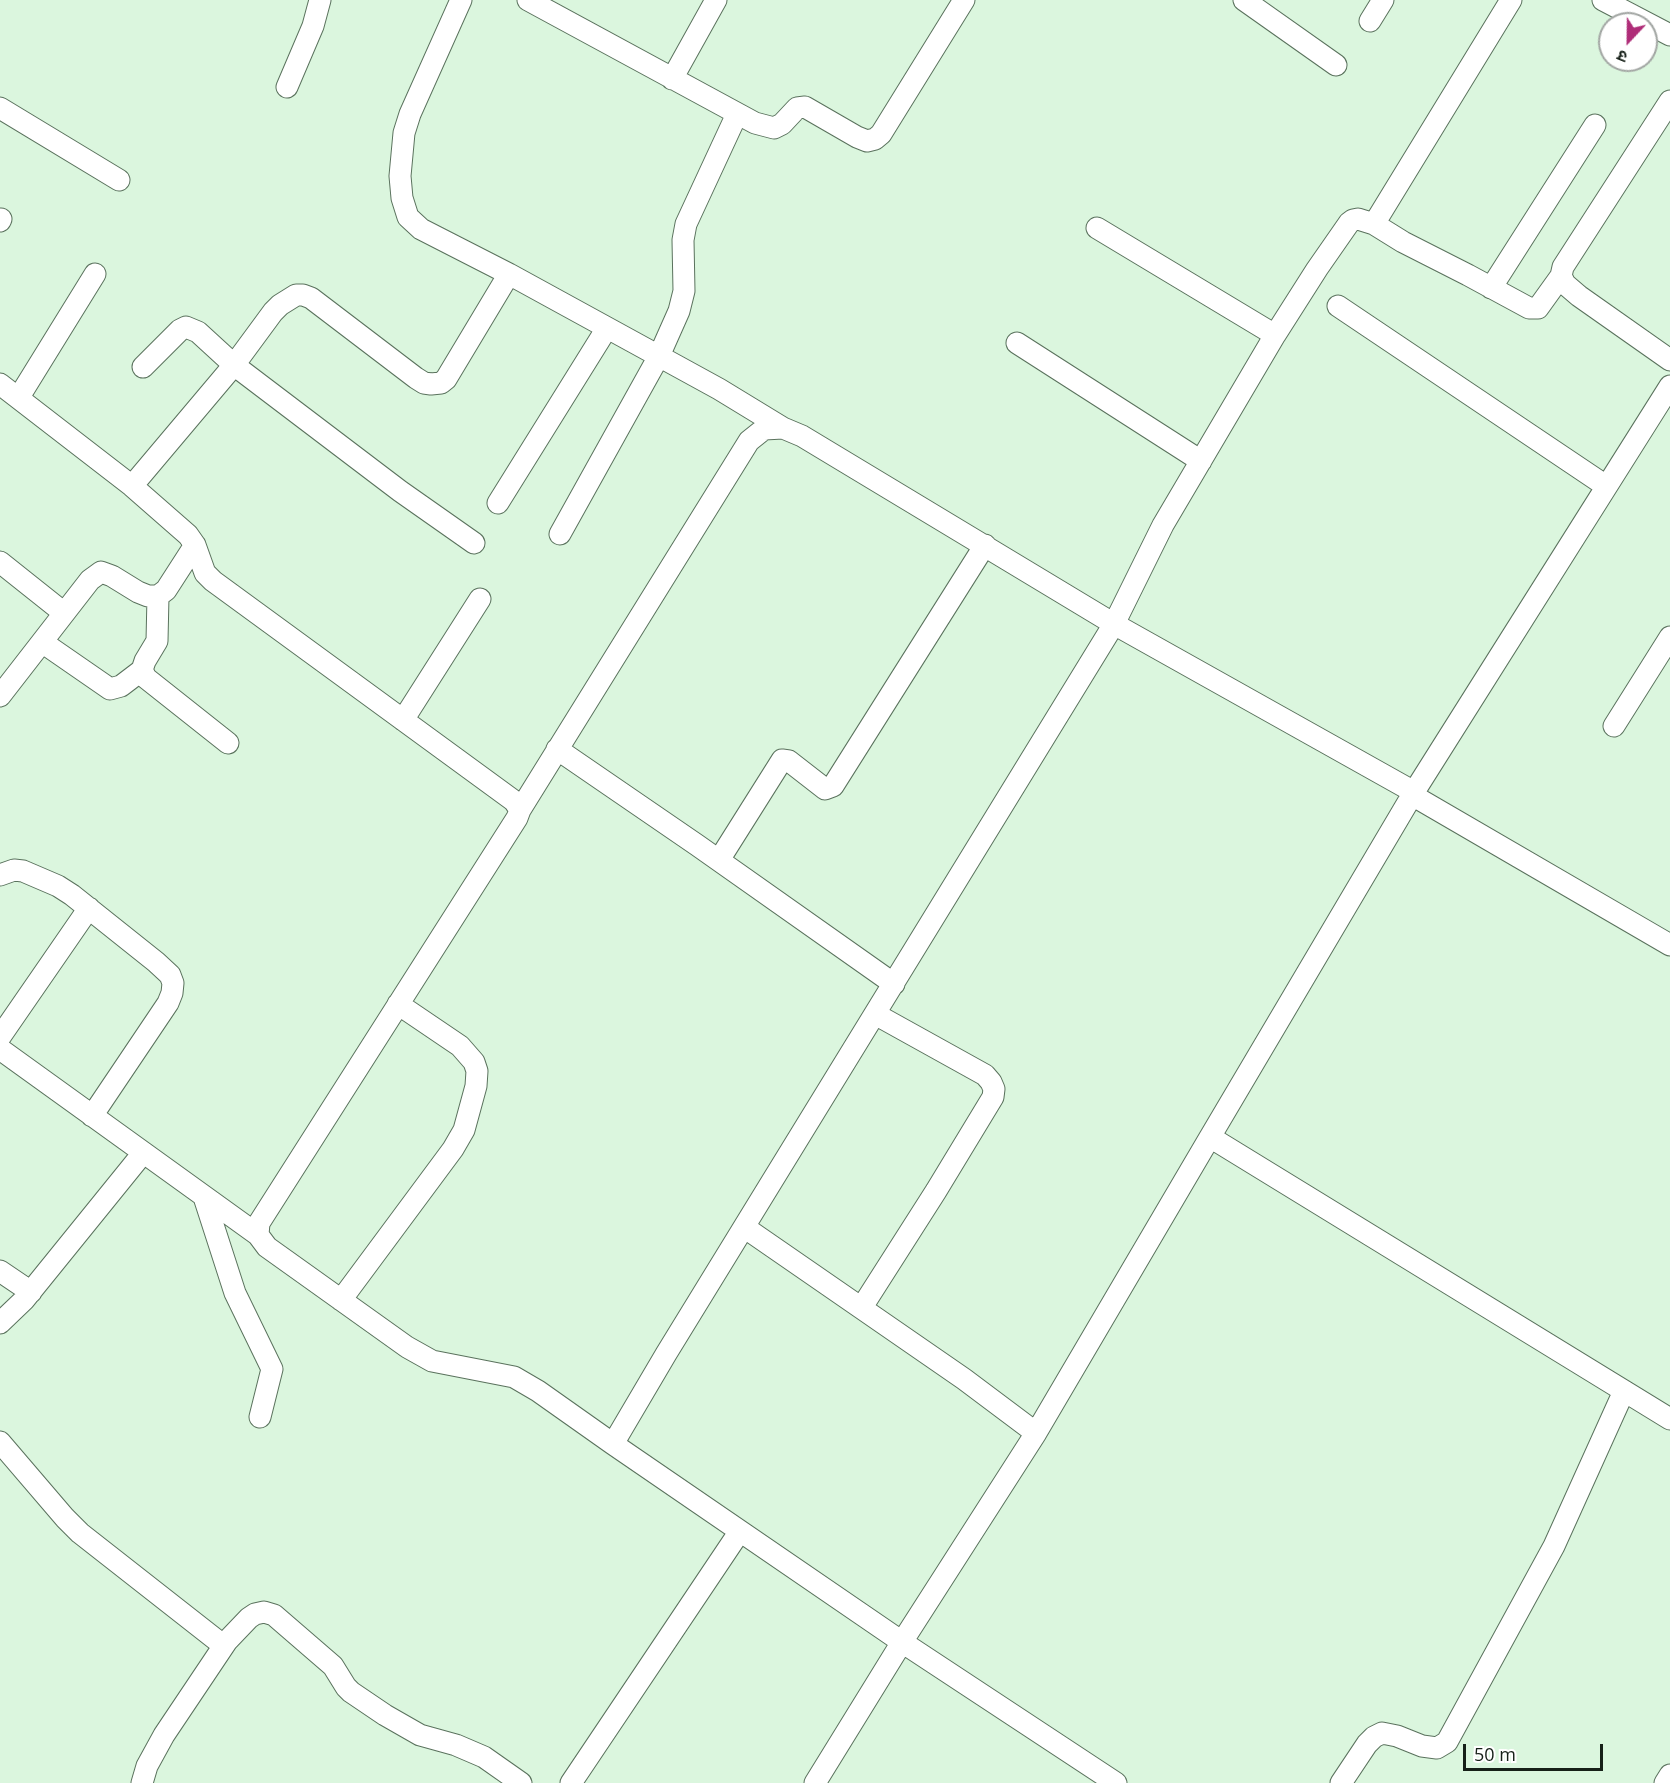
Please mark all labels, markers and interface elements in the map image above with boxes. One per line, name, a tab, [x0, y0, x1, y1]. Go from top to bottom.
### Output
north arrow	[1598, 12, 1658, 72]
text: उ	[1614, 45, 1630, 69]
scale bar	[1466, 1732, 1606, 1770]
text: 50 m	[1474, 1742, 1516, 1766]

